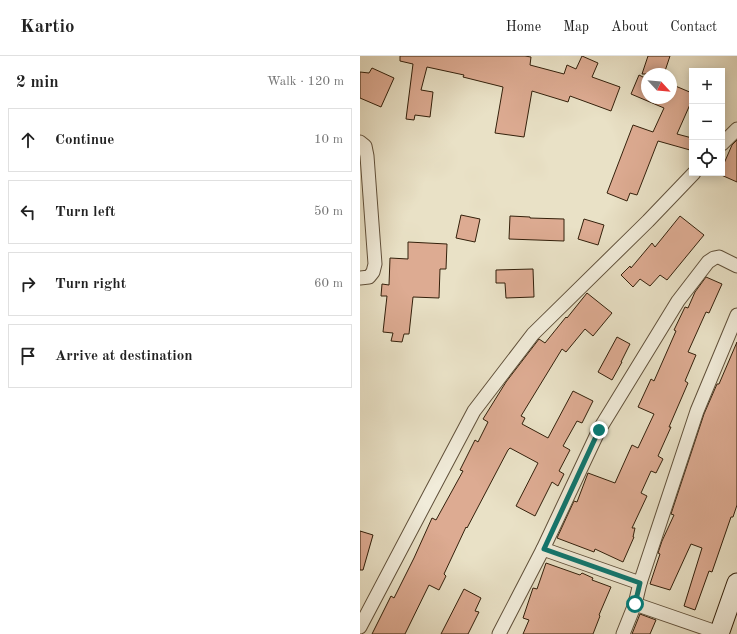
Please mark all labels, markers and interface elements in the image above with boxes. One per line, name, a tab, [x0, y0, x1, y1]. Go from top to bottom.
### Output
text: Kartio	[20, 18, 75, 37]
text: Home	[506, 20, 541, 34]
text: Map	[563, 20, 589, 34]
text: About	[611, 20, 648, 34]
text: Contact	[670, 20, 717, 34]
north arrow	[641, 68, 677, 104]
map controls	[689, 68, 725, 176]
button: +	[689, 68, 725, 104]
text: 2 min	[16, 74, 59, 91]
text: Walk · 120 m	[267, 75, 344, 88]
button: −	[689, 104, 725, 140]
icon: ahead	[17, 129, 39, 151]
text: Continue	[55, 133, 114, 148]
text: 10 m	[314, 133, 343, 146]
button: locate	[689, 140, 725, 176]
icon: left	[17, 201, 39, 223]
text: Turn left	[55, 205, 115, 220]
text: 50 m	[314, 205, 343, 218]
icon: right	[17, 273, 39, 295]
text: Turn right	[55, 277, 126, 292]
text: 60 m	[314, 277, 343, 290]
icon: arrive	[17, 345, 39, 367]
text: Arrive at destination	[55, 349, 193, 364]
route end	[590, 421, 608, 439]
route start	[626, 595, 644, 613]

